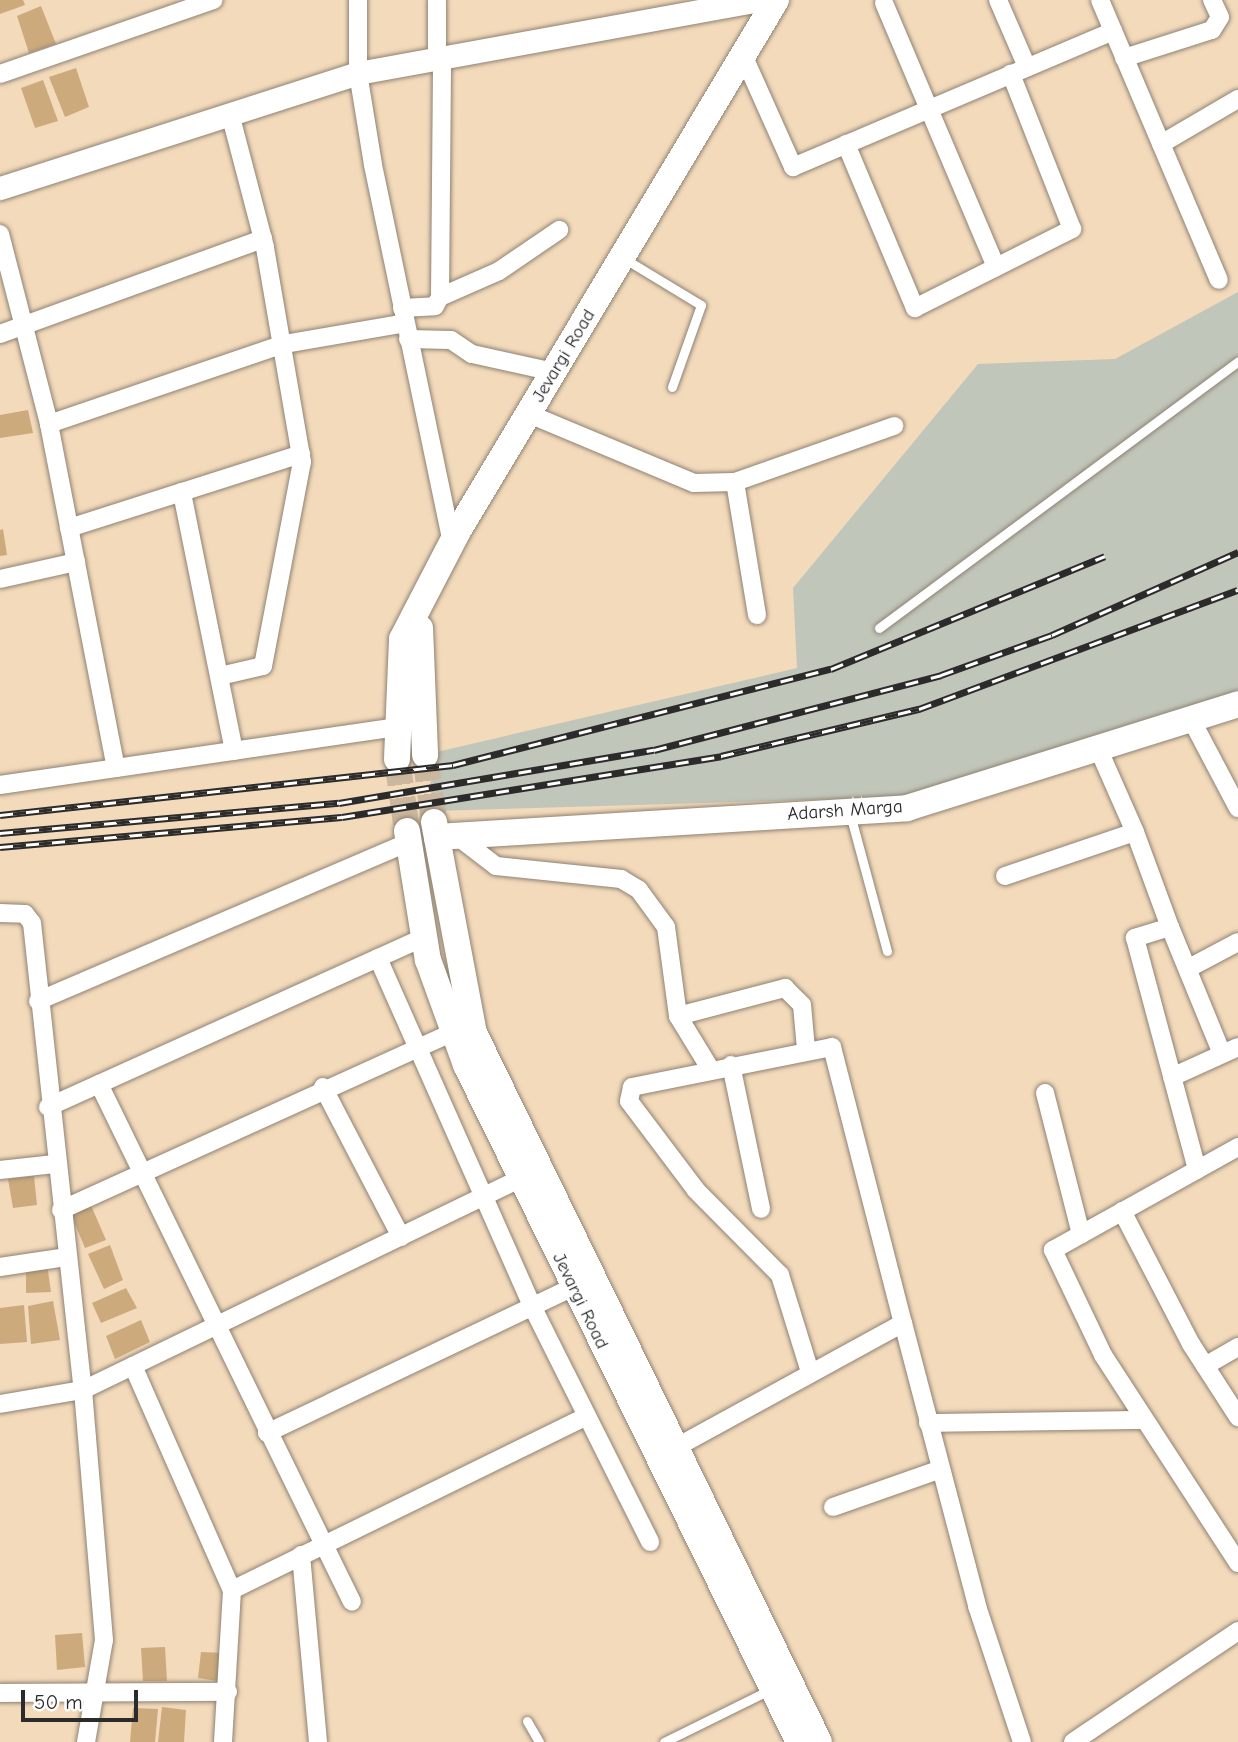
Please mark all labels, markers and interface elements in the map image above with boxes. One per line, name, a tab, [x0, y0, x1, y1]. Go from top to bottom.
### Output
street label: Jevargi Road	[527, 305, 601, 407]
street label: Adarsh Marga	[787, 796, 903, 826]
street label: Jevargi Road	[547, 1249, 613, 1353]
scale bar	[24, 1676, 142, 1720]
text: 50 m	[34, 1690, 83, 1714]

